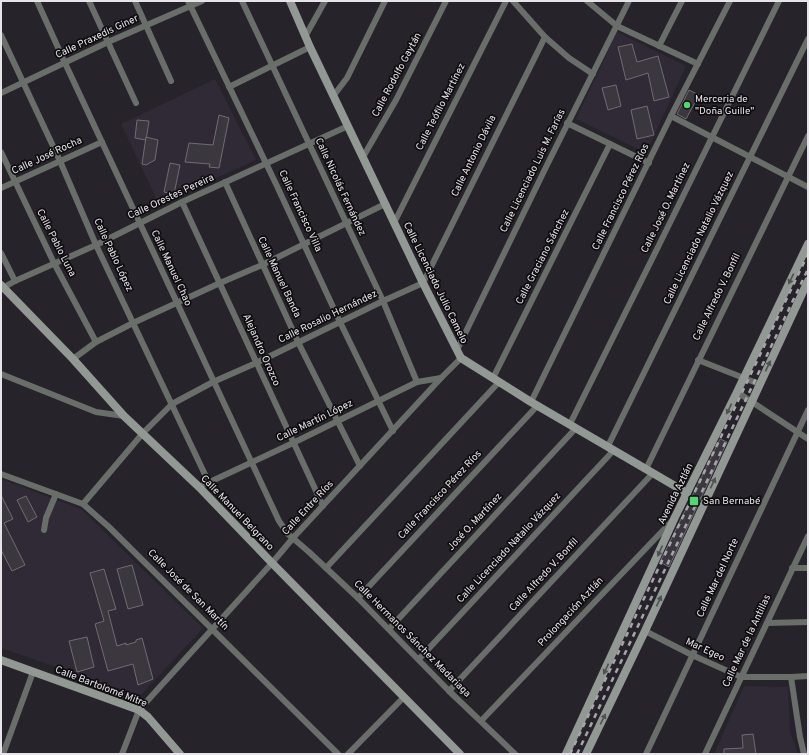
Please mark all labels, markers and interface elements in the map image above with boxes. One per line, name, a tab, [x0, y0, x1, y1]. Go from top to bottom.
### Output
street label: Calle Praxedis Giner	[53, 12, 141, 62]
street label: Calle Rodolfo Gaytán	[369, 31, 425, 119]
street label: Calle Teófilo Martínez	[413, 61, 469, 153]
place label: Merceria de "Doña Guille"	[695, 93, 754, 118]
marker: Merceria de "Doña Guille"	[682, 100, 692, 110]
street label: Calle Licenciado Luis M. Farías	[497, 107, 569, 235]
street label: Calle Antonio Dávila	[449, 113, 499, 199]
street label: Calle José Rocha	[10, 134, 84, 178]
street label: Calle Nicolás Fernández	[312, 136, 368, 238]
street label: Calle Francisco Pérez Ríos	[590, 141, 653, 252]
street label: Calle José O. Martínez	[638, 161, 694, 255]
street label: Calle Francisco Villa	[275, 168, 325, 254]
street label: Calle Licenciado Natalio Vázquez	[661, 169, 737, 307]
street label: Calle Orestes Pereira	[126, 171, 216, 223]
street label: Calle Pablo Luna	[33, 207, 79, 279]
street label: Calle Graciano Sánchez	[513, 207, 573, 307]
street label: Calle Pablo López	[90, 216, 136, 294]
street label: Calle Licenciado Julio Camelo	[400, 220, 470, 346]
street label: Calle Manuel Chao	[148, 228, 195, 309]
street label: Calle Manuel Banda	[254, 234, 304, 320]
street label: Calle Alfredo V. Bonfil	[690, 251, 744, 343]
one-way arrow	[788, 273, 794, 284]
street label: Calle Rosalio Hernández	[276, 287, 380, 347]
street label: Alejandro Orozco	[239, 312, 283, 389]
one-way arrow	[765, 360, 771, 371]
street label: Calle Martín López	[275, 397, 355, 445]
one-way arrow	[726, 403, 732, 414]
street label: Calle Francisco Pérez Ríos	[395, 448, 485, 542]
street label: Avenida Aztlán	[656, 461, 696, 527]
street label: Calle Manuel Belgrano	[198, 472, 277, 554]
street label: Calle Entre Ríos	[279, 478, 337, 538]
one-way arrow	[710, 478, 716, 489]
street label: José O. Martínez	[445, 490, 505, 554]
street label: Calle Licenciado Natalio Vázquez	[454, 490, 564, 606]
marker: San Bernabé	[688, 495, 700, 507]
place label: San Bernabé	[703, 495, 760, 508]
street label: Calle Alfredo V. Bonfil	[507, 536, 581, 614]
street label: Calle Mar del Norte	[694, 536, 742, 620]
one-way arrow	[657, 545, 663, 556]
street label: Calle José de San Martín	[145, 547, 231, 633]
street label: Prolongación Aztlán	[535, 575, 607, 649]
street label: Calle Hermanos Sánchez Madariaga	[351, 578, 473, 700]
street label: Calle Mar de la Antillas	[720, 592, 774, 689]
one-way arrow	[656, 596, 662, 607]
street label: Mar Egeo	[683, 635, 727, 665]
street label: Calle Bartolomé Mitre	[53, 663, 149, 711]
one-way arrow	[603, 663, 609, 674]
one-way arrow	[600, 713, 606, 725]

